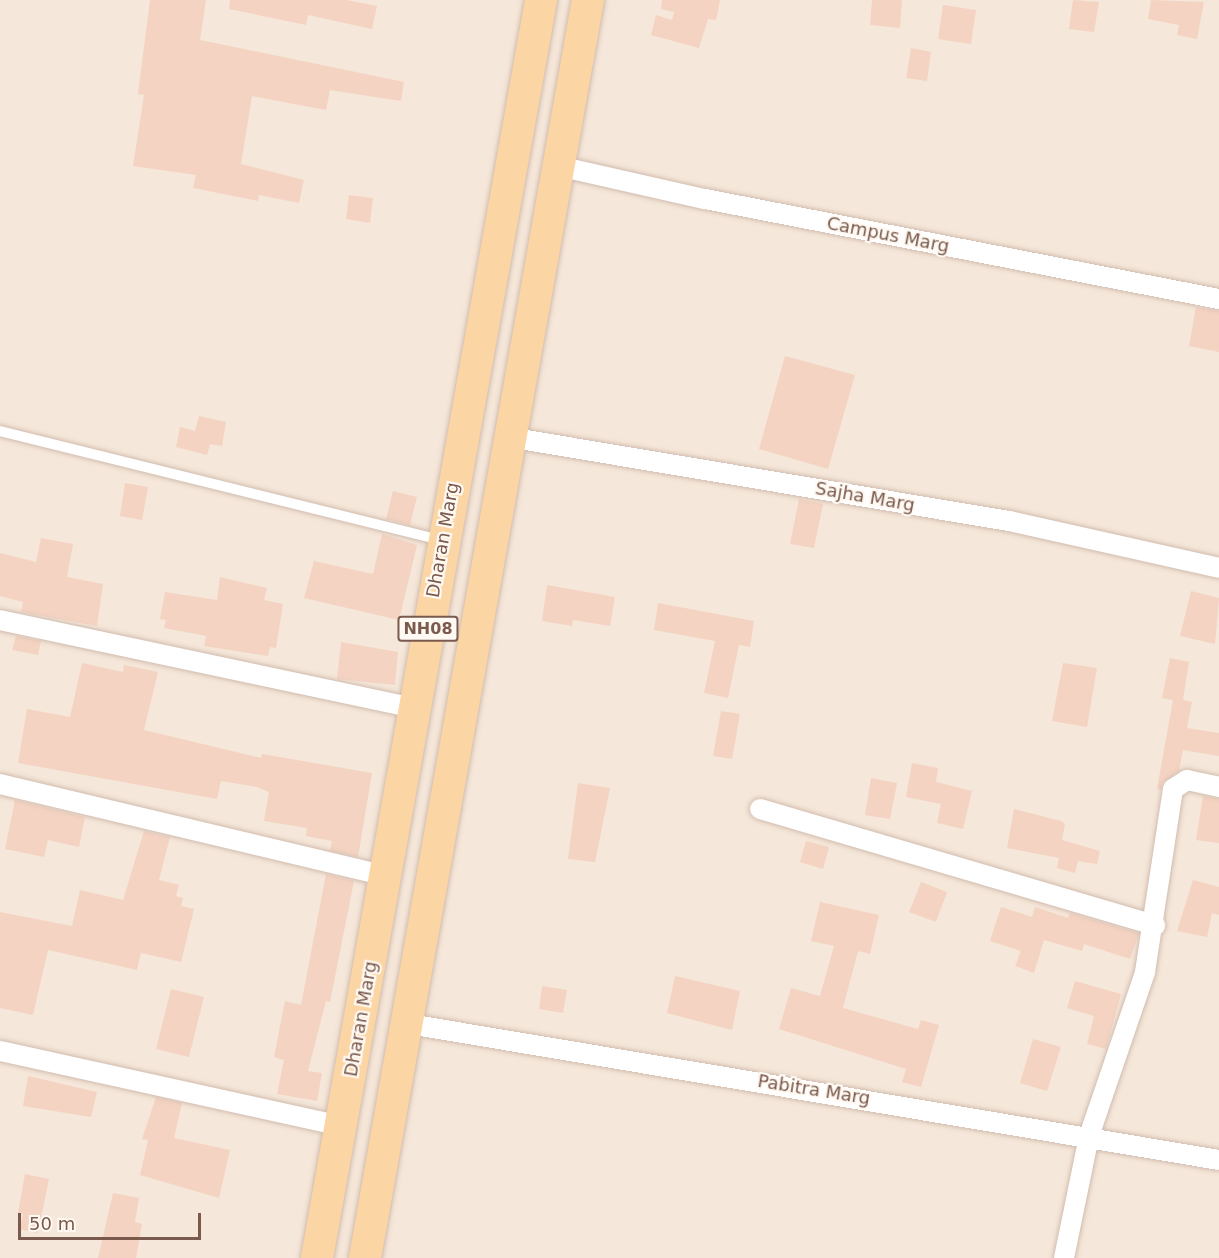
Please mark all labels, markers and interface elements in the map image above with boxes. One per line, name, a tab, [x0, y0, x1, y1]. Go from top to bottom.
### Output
street label: Campus Marg	[825, 213, 951, 257]
street label: Sajha Marg	[814, 478, 916, 516]
street label: Dharan Marg	[422, 481, 464, 599]
road number: NH08	[396, 616, 460, 642]
street label: Dharan Marg	[340, 960, 382, 1078]
street label: Pabitra Marg	[756, 1070, 872, 1110]
scale bar	[21, 1201, 204, 1239]
text: 50 m	[29, 1213, 75, 1234]

